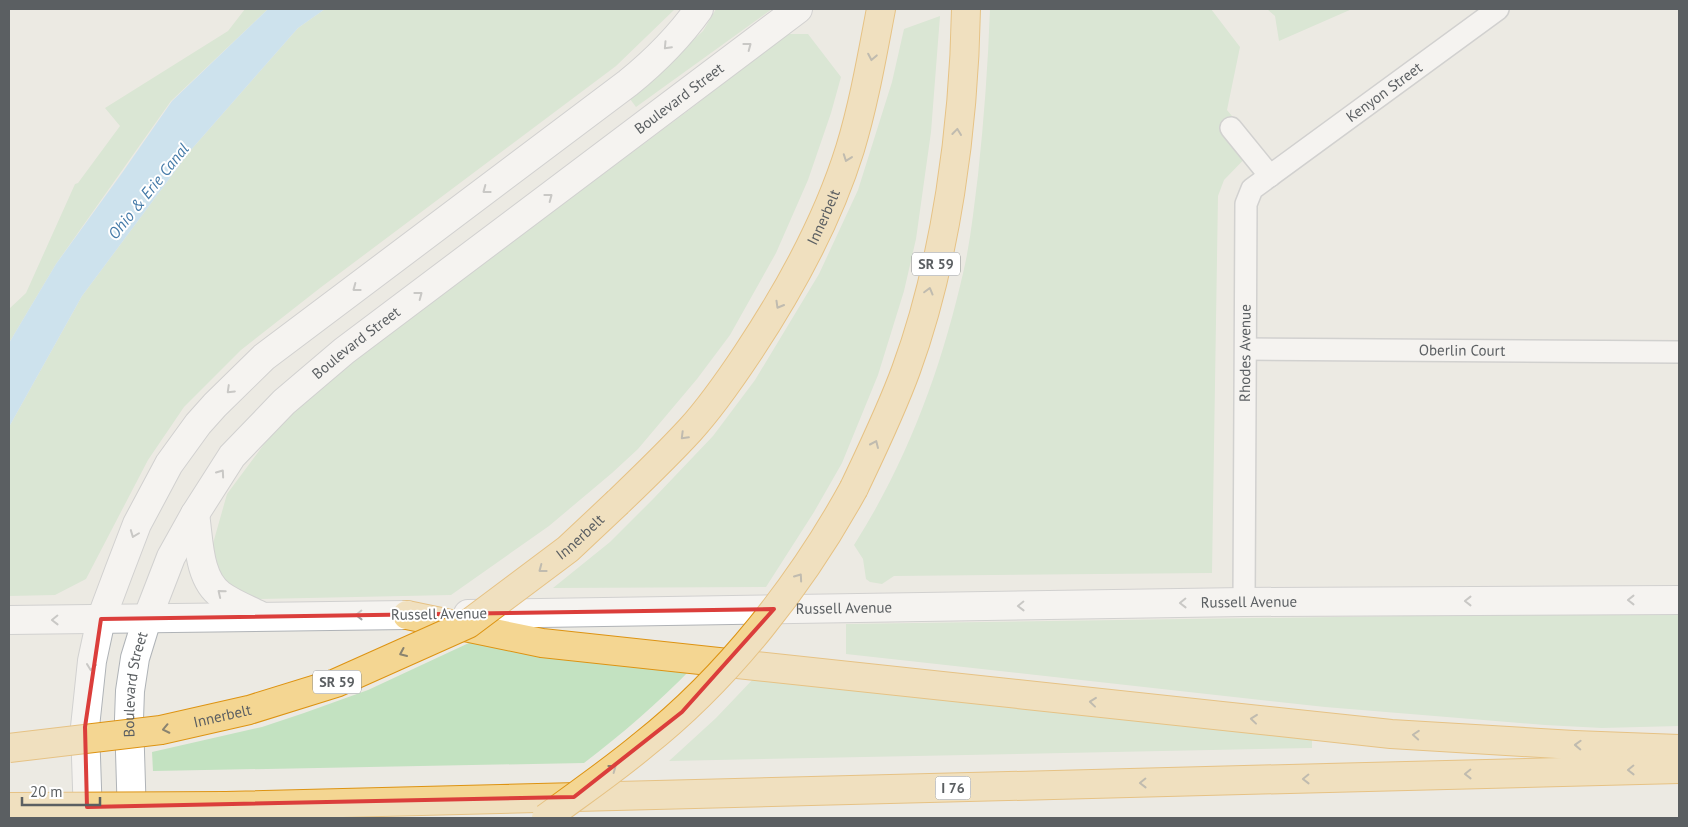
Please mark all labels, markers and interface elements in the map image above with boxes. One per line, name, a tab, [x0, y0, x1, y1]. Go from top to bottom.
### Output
one-way arrow	[664, 40, 673, 49]
one-way arrow	[742, 44, 751, 52]
one-way arrow	[867, 52, 877, 61]
street label: Boulevard Street	[630, 58, 727, 138]
street label: Kenyon Street	[1342, 58, 1426, 126]
one-way arrow	[951, 127, 962, 135]
water label: Ohio & Erie Canal	[103, 139, 193, 243]
one-way arrow	[843, 153, 853, 161]
one-way arrow	[483, 185, 492, 193]
street label: Innerbelt	[803, 187, 844, 248]
one-way arrow	[543, 194, 553, 203]
road number: SR 59	[912, 252, 960, 276]
one-way arrow	[352, 282, 362, 291]
one-way arrow	[923, 287, 934, 296]
one-way arrow	[413, 292, 423, 301]
one-way arrow	[776, 300, 786, 309]
street label: Boulevard Street	[308, 302, 404, 383]
street label: Rhodes Avenue	[1235, 304, 1254, 402]
street label: Oberlin Court	[1419, 340, 1505, 360]
one-way arrow	[226, 384, 235, 393]
one-way arrow	[681, 431, 690, 440]
one-way arrow	[868, 440, 879, 449]
one-way arrow	[215, 469, 224, 479]
street label: Innerbelt	[552, 510, 608, 564]
one-way arrow	[129, 529, 140, 538]
one-way arrow	[539, 563, 548, 571]
one-way arrow	[793, 573, 802, 583]
one-way arrow	[217, 590, 226, 599]
street label: Russell Avenue	[1201, 592, 1297, 612]
one-way arrow	[1626, 595, 1634, 605]
one-way arrow	[1464, 596, 1472, 606]
street label: Russell Avenue	[796, 597, 892, 618]
one-way arrow	[1179, 598, 1186, 608]
one-way arrow	[1016, 601, 1024, 611]
street label: Russell Avenue	[391, 603, 487, 624]
one-way arrow	[354, 610, 362, 621]
one-way arrow	[50, 615, 58, 625]
street label: Boulevard Street	[119, 629, 152, 738]
one-way arrow	[400, 646, 409, 656]
one-way arrow	[86, 663, 97, 671]
road number: SR 59	[313, 670, 361, 694]
one-way arrow	[1088, 697, 1096, 708]
street label: Innerbelt	[192, 700, 253, 731]
one-way arrow	[1250, 714, 1258, 725]
one-way arrow	[162, 723, 171, 734]
one-way arrow	[1412, 730, 1420, 741]
one-way arrow	[1574, 740, 1582, 751]
one-way arrow	[607, 765, 617, 774]
one-way arrow	[1626, 765, 1634, 775]
one-way arrow	[1464, 769, 1472, 780]
one-way arrow	[1301, 773, 1309, 784]
scale bar	[22, 774, 100, 806]
road number: I 76	[936, 776, 970, 800]
one-way arrow	[1139, 778, 1146, 788]
text: 20 m	[30, 782, 63, 801]

